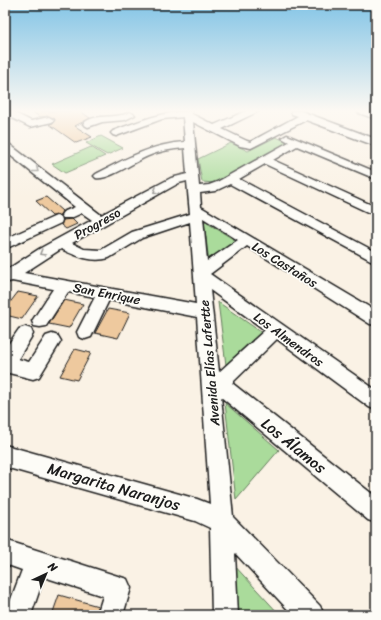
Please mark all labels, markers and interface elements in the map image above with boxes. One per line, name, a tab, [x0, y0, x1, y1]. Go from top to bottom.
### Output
one-way arrow	[31, 165, 38, 172]
one-way arrow	[153, 186, 160, 193]
street label: Progreso	[69, 201, 126, 246]
street label: Los Castaños	[247, 235, 323, 294]
one-way arrow	[39, 249, 46, 256]
street label: San Enrique	[71, 276, 143, 311]
street label: Avenida Elías Lafertte	[193, 299, 227, 428]
street label: Los Almendros	[249, 306, 330, 374]
street label: Los Álamos	[254, 410, 333, 482]
street label: Margarita Naranjos	[44, 454, 184, 519]
north arrow	[26, 554, 66, 594]
text: N	[43, 557, 62, 577]

